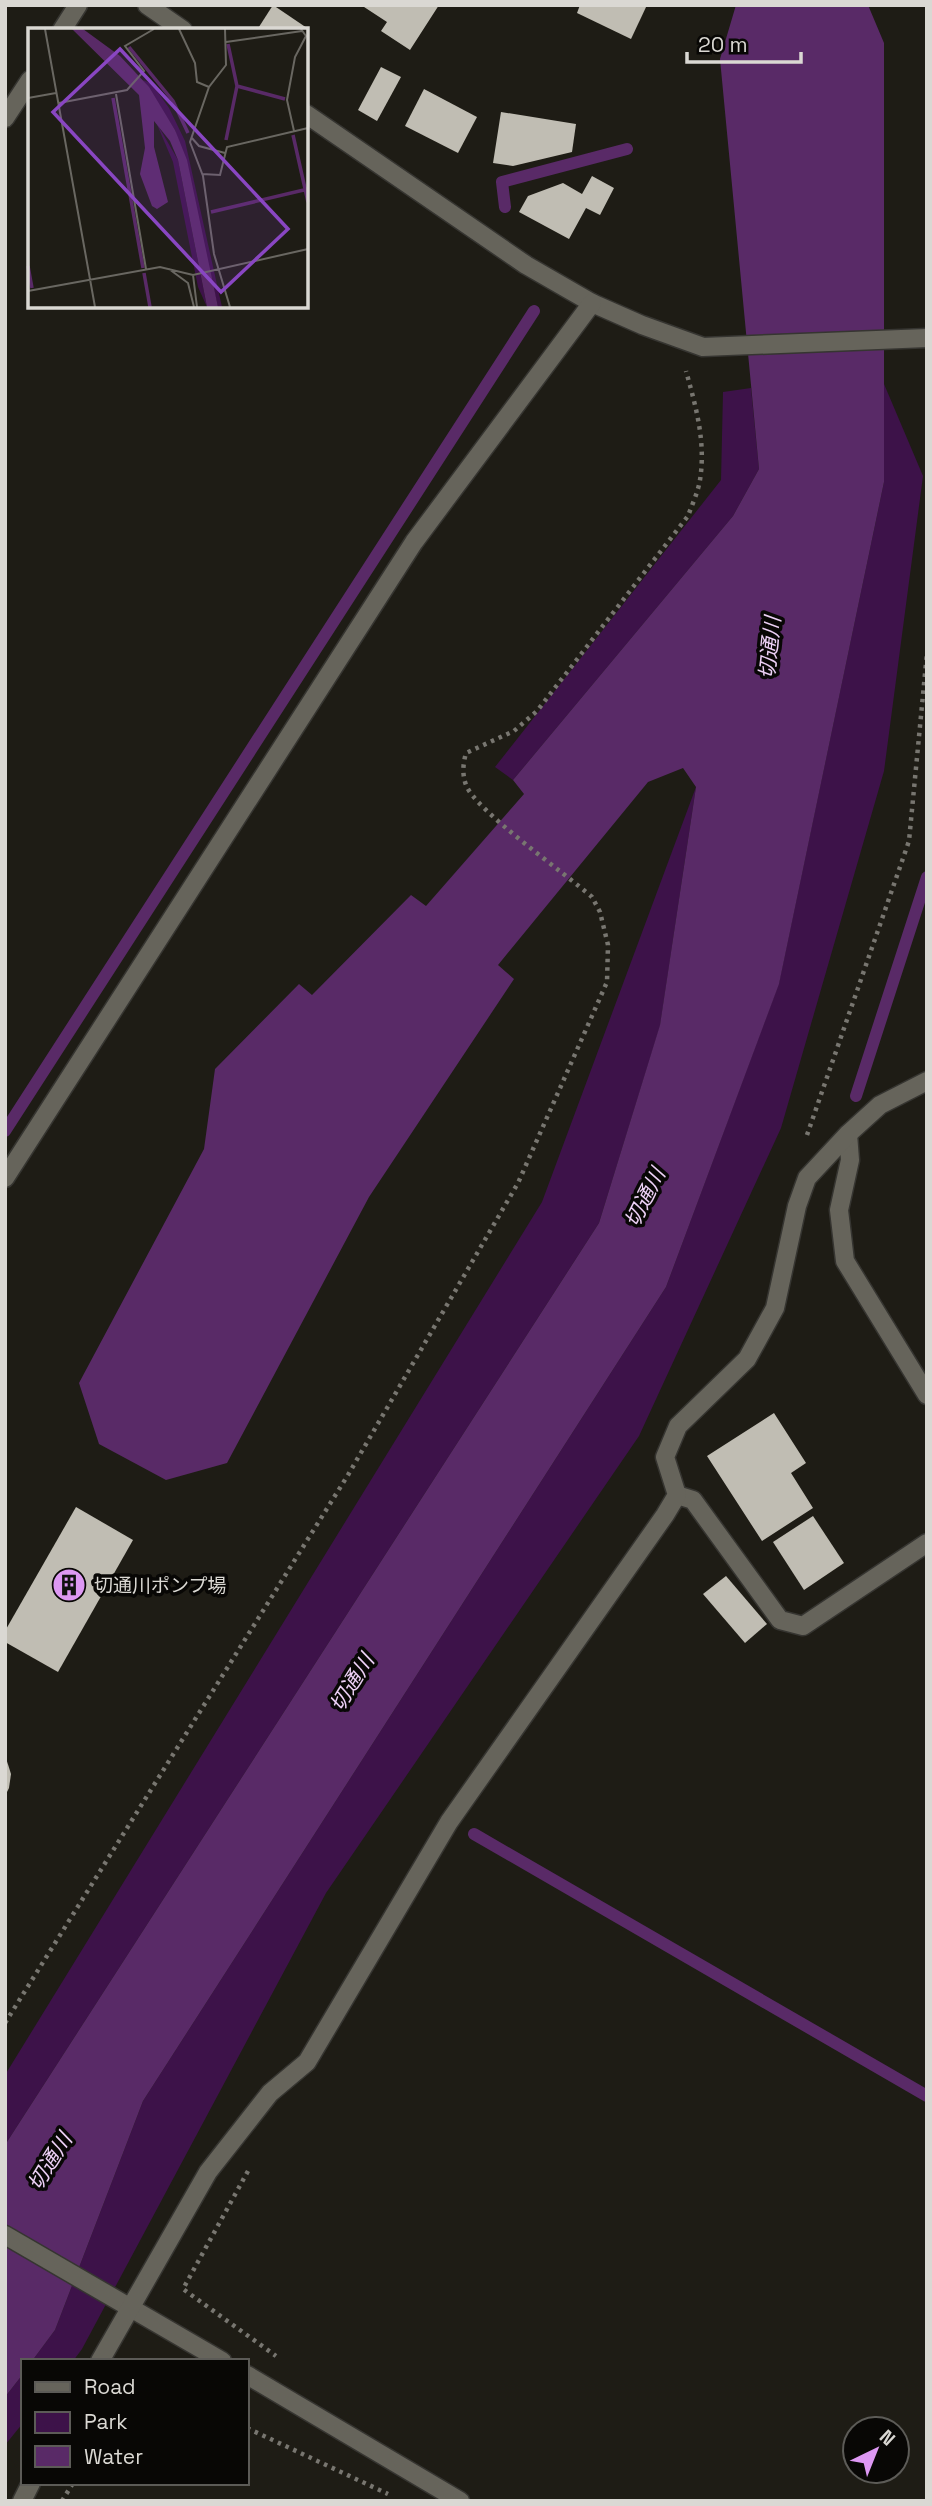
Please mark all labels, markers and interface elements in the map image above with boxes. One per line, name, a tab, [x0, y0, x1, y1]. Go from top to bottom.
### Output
scale bar	[687, 21, 801, 65]
inset map	[28, 28, 308, 308]
text: 20 m	[698, 31, 748, 58]
water label: 切通川	[753, 613, 786, 681]
water label: 切通川	[618, 1162, 672, 1232]
building icon: 切通川ポンプ場	[50, 1566, 88, 1604]
place label: 切通川ポンプ場	[94, 1573, 226, 1598]
water label: 切通川	[323, 1647, 381, 1717]
water label: 切通川	[21, 2126, 79, 2196]
legend	[21, 2359, 248, 2485]
text: Road	[84, 2373, 136, 2400]
text: Park	[84, 2408, 128, 2435]
north arrow	[841, 2415, 911, 2485]
text: N	[874, 2424, 900, 2451]
text: Water	[84, 2443, 143, 2470]

